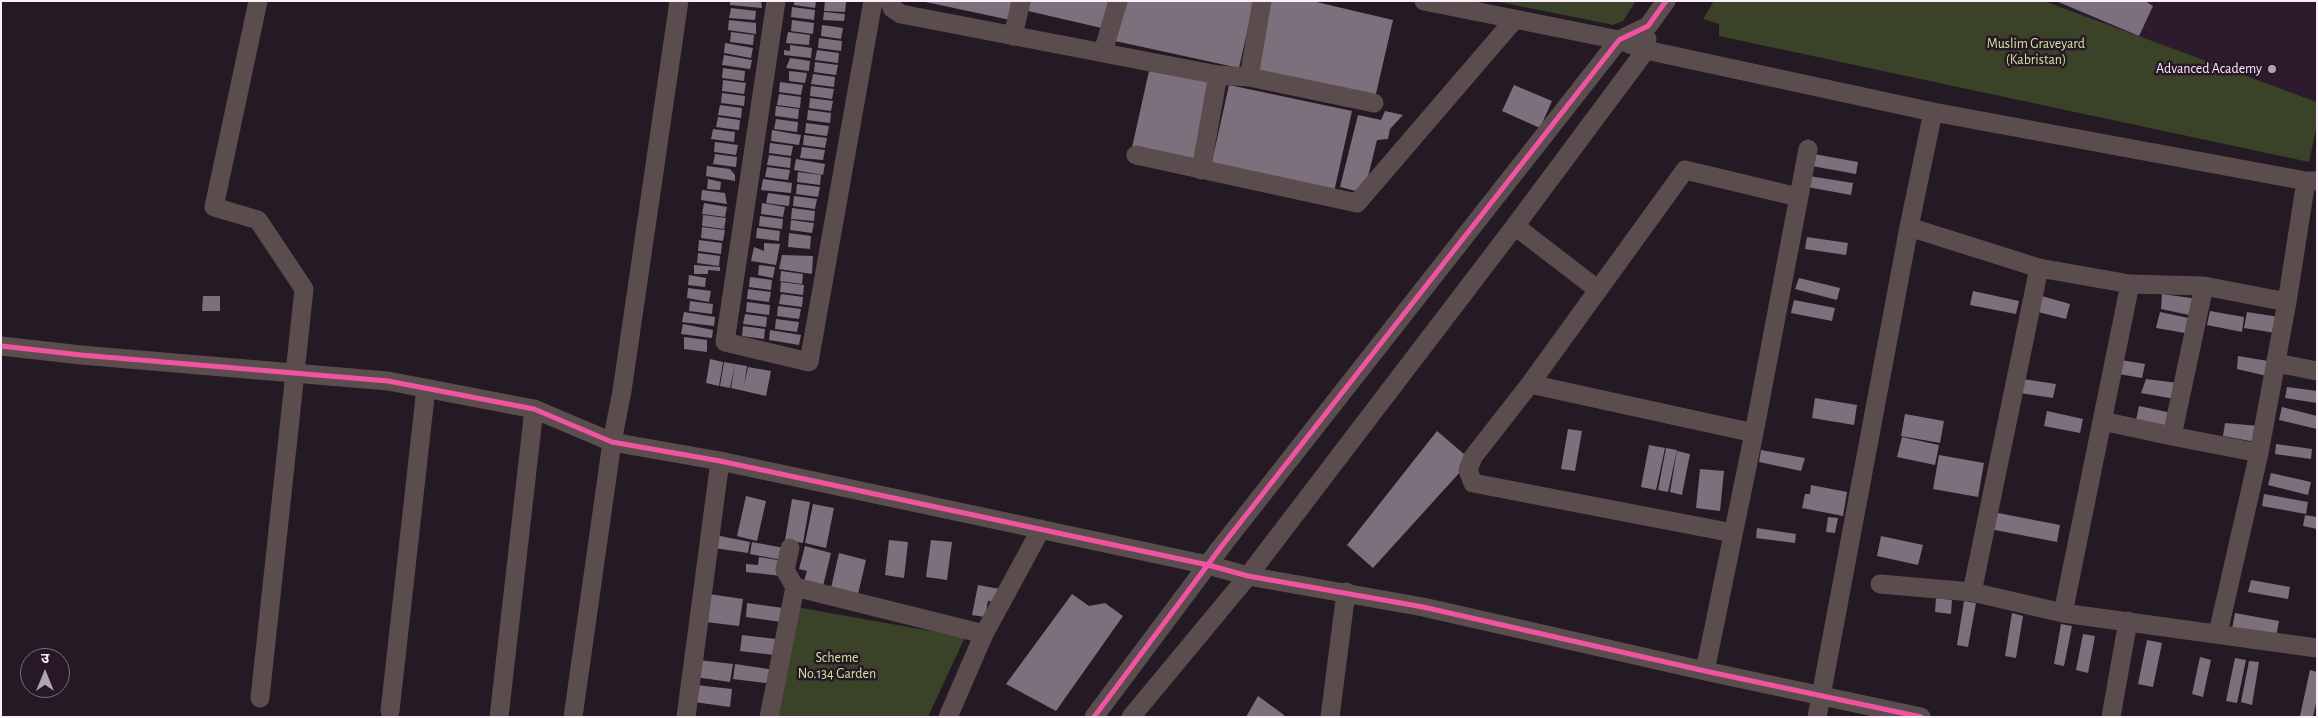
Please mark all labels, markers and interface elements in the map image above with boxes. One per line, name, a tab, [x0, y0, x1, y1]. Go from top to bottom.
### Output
park label: Muslim Graveyard (Kabristan)	[1987, 36, 2085, 68]
place label: Advanced Academy	[2156, 61, 2262, 77]
marker: Advanced Academy	[2266, 63, 2278, 75]
north arrow	[20, 648, 70, 698]
park label: Scheme No.134 Garden	[798, 650, 876, 682]
text: उ	[41, 652, 49, 666]

